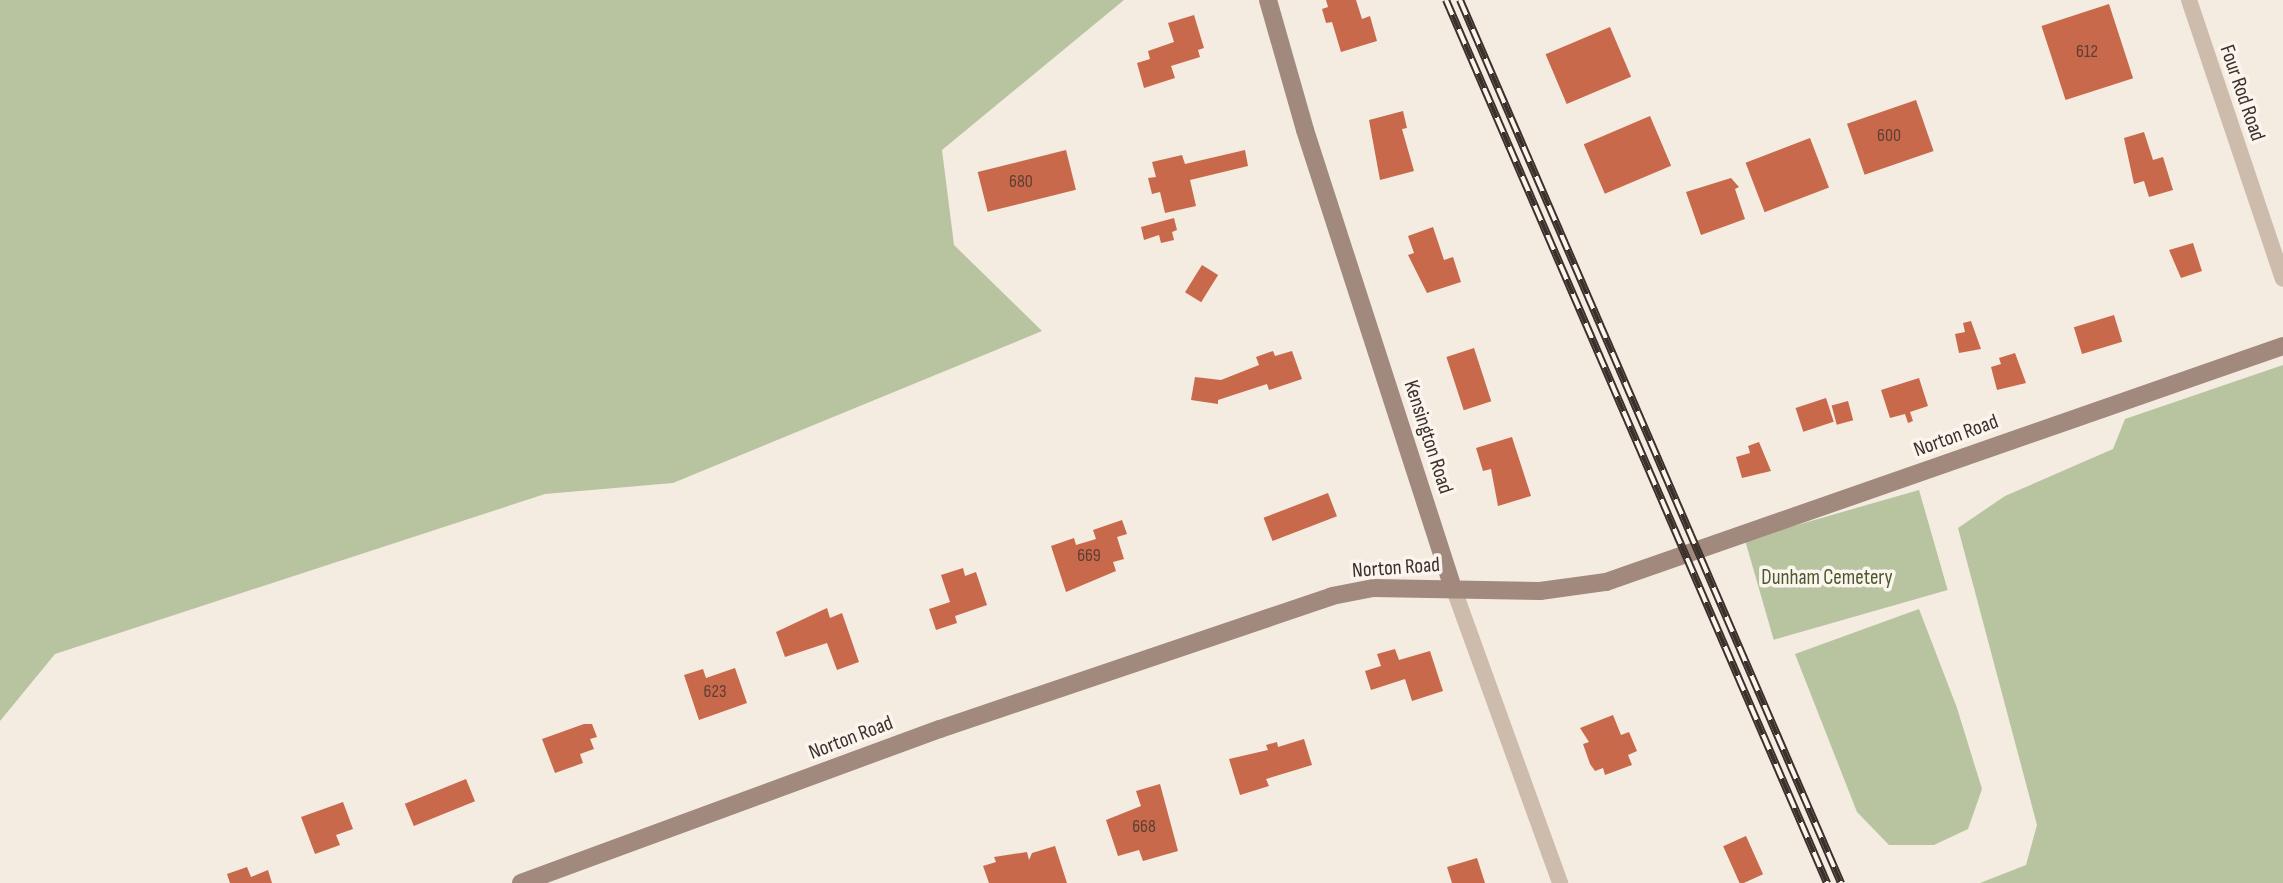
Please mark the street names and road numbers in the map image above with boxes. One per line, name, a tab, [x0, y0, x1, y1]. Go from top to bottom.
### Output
street label: Four Rod Road	[2214, 42, 2270, 144]
street label: Kensington Road	[1398, 377, 1458, 497]
street label: Norton Road	[1910, 409, 2002, 463]
street label: Norton Road	[1351, 552, 1441, 584]
street label: Norton Road	[805, 710, 897, 766]

